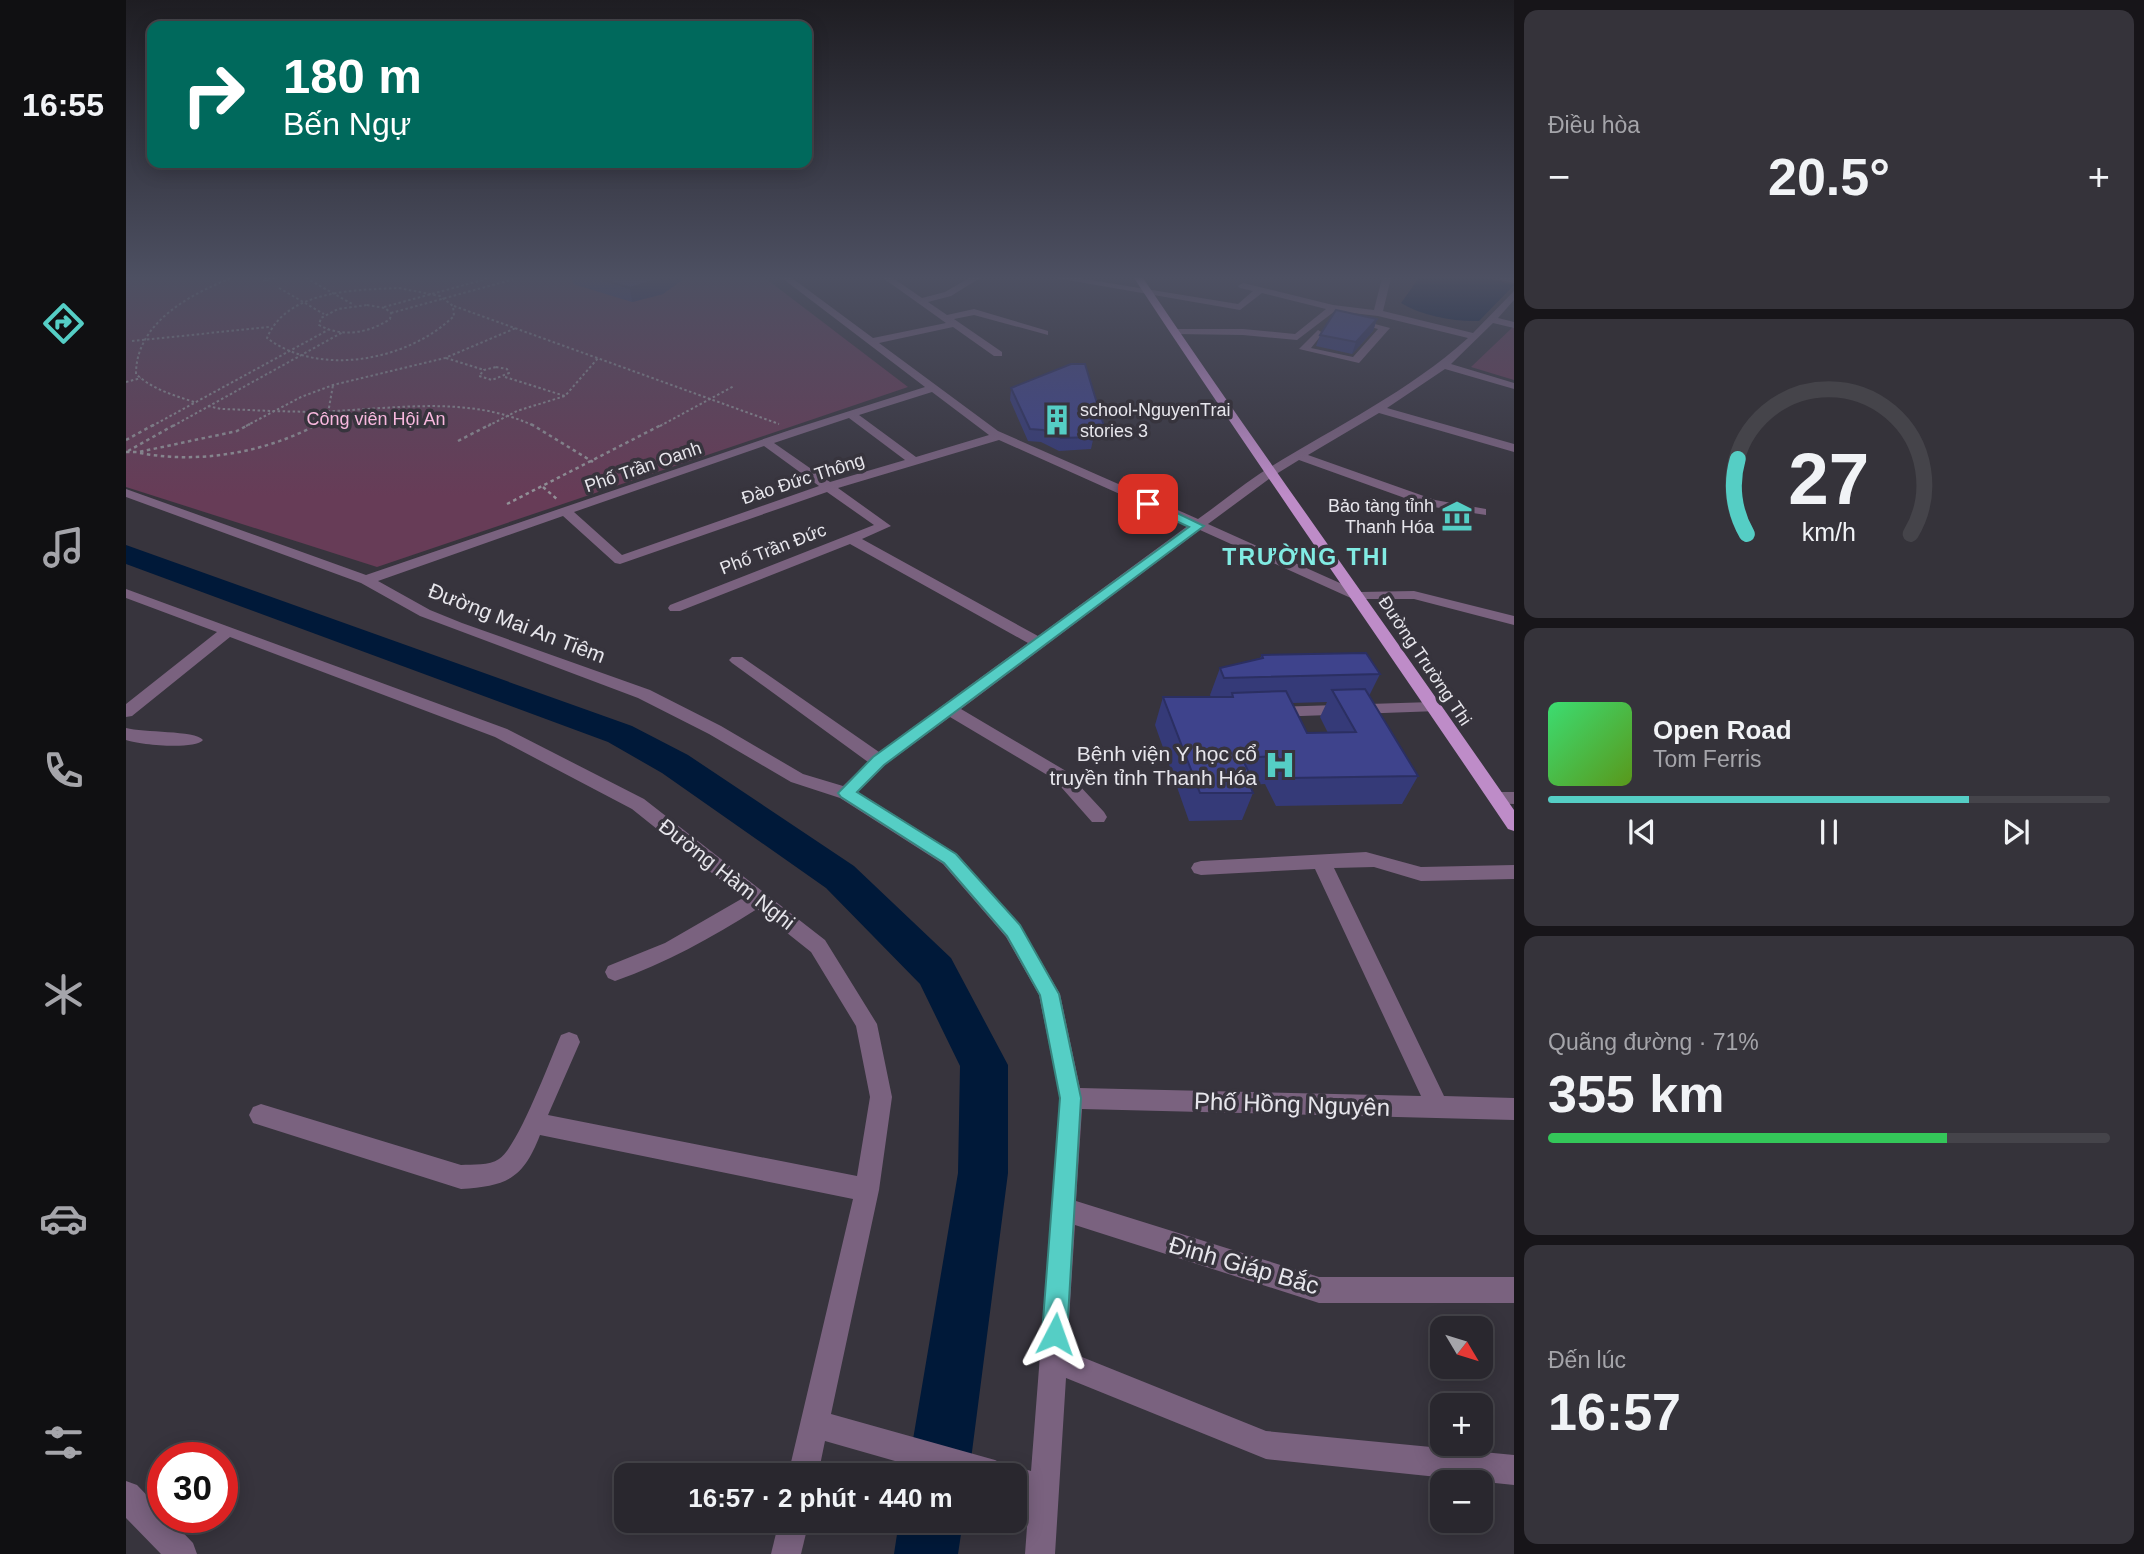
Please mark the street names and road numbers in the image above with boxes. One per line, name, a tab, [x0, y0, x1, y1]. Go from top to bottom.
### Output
street label: Phố Trần Oanh	[582, 438, 704, 496]
street label: Đào Đức Thông	[739, 450, 867, 508]
street label: Phố Trần Đức	[717, 520, 829, 578]
street label: Đường Mai An Tiêm	[425, 579, 609, 667]
street label: Đường Trường Thi	[1374, 593, 1476, 729]
street label: Đường Hàm Nghi	[655, 814, 799, 934]
street label: Phố Hồng Nguyên	[1194, 1087, 1390, 1121]
street label: Đinh Giáp Bắc	[1166, 1231, 1322, 1299]

